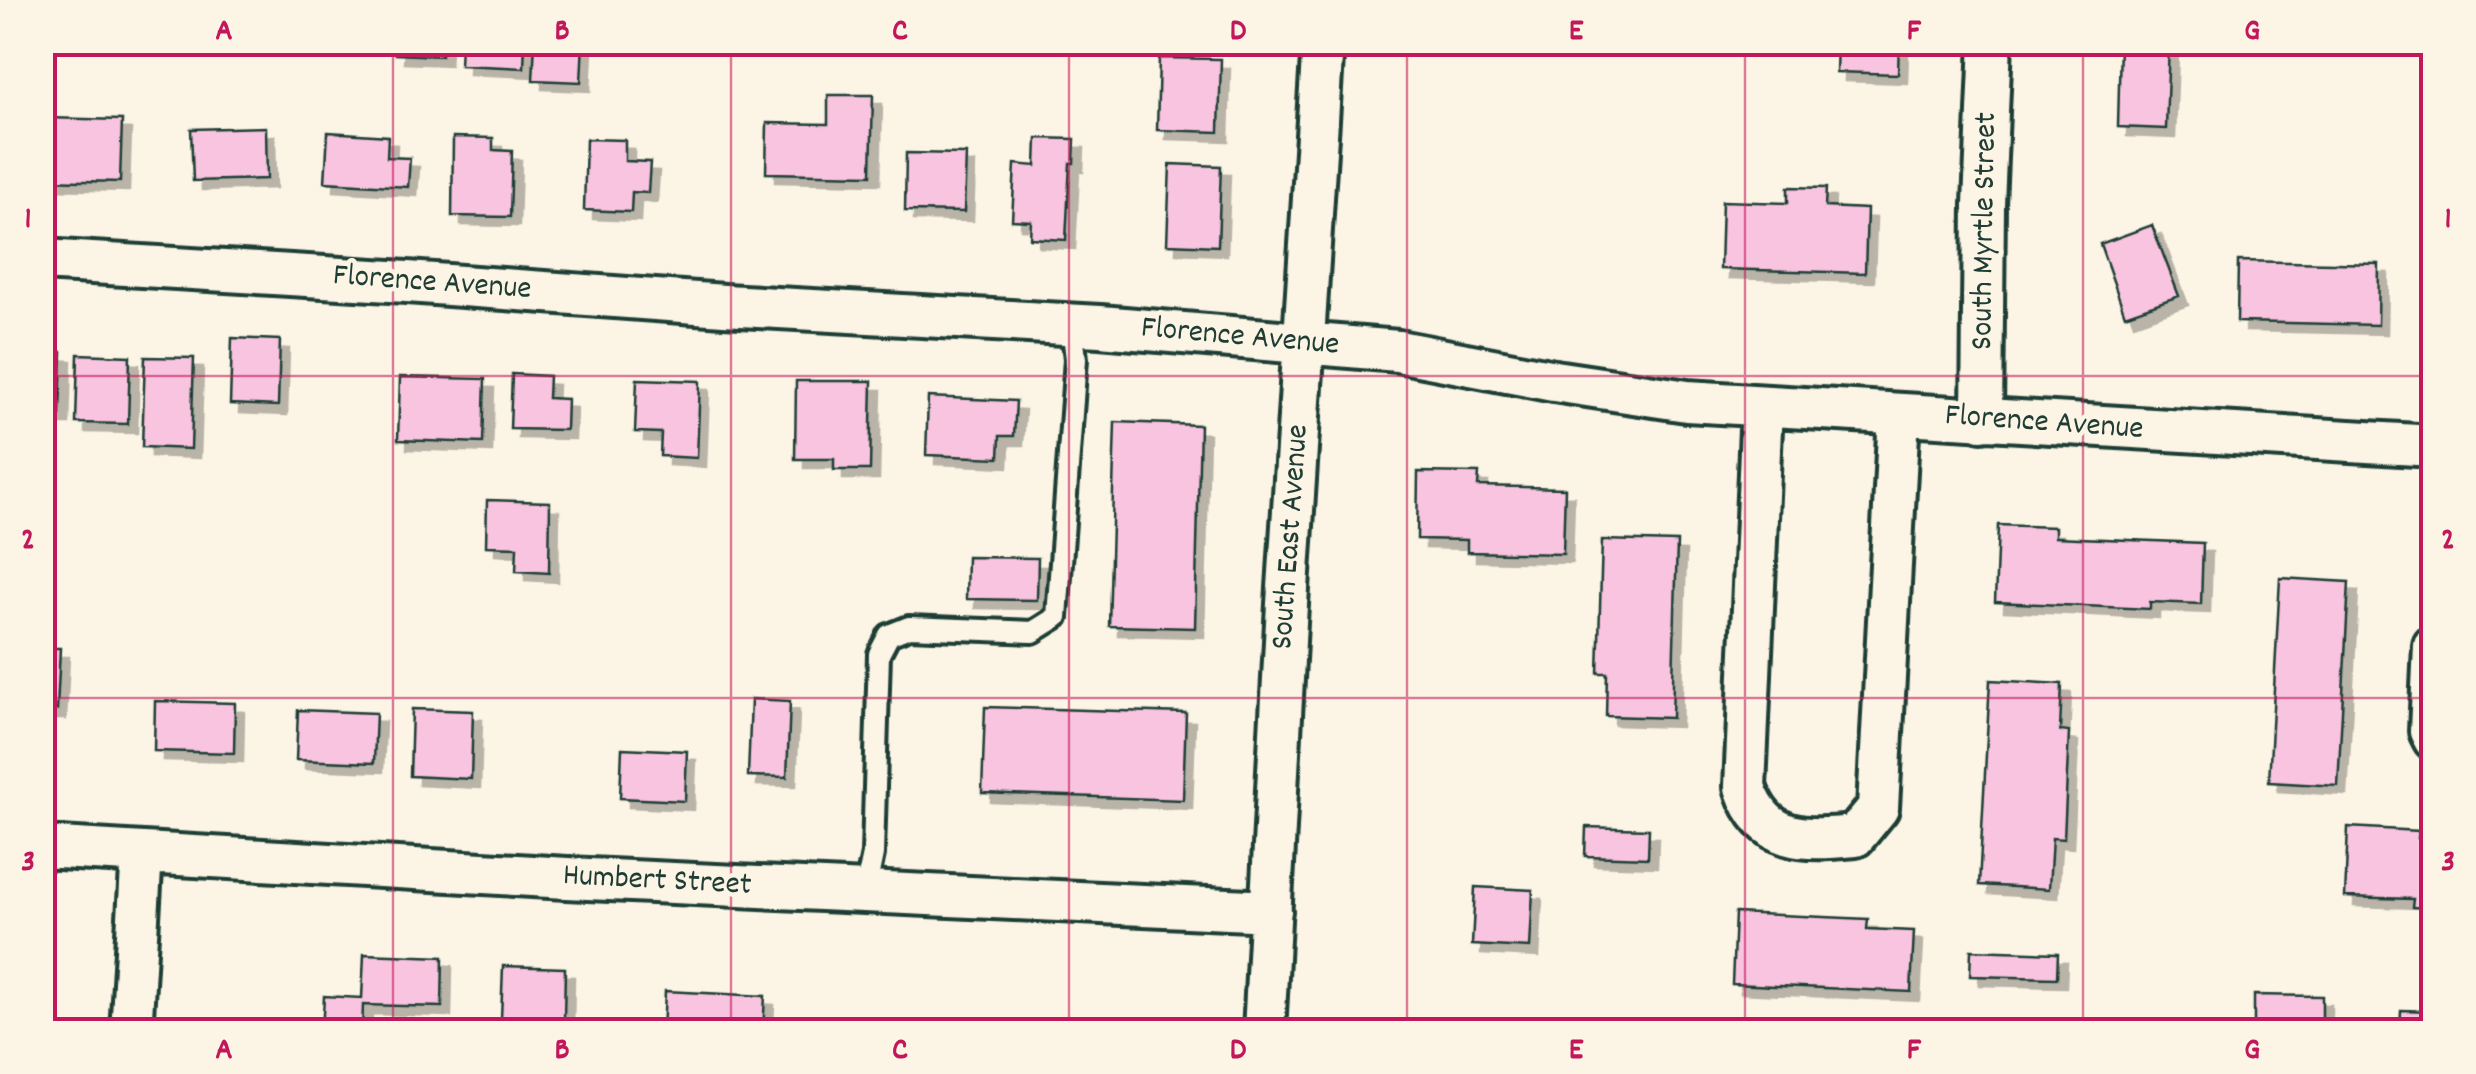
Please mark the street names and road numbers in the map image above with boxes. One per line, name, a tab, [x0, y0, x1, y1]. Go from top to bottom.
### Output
street label: South Myrtle Street	[1961, 111, 2011, 350]
street label: Florence Avenue	[331, 254, 533, 314]
street label: Florence Avenue	[1139, 306, 1341, 370]
street label: Florence Avenue	[1943, 394, 2145, 454]
street label: South East Avenue	[1261, 423, 1323, 651]
street label: Humbert Street	[561, 854, 753, 910]

